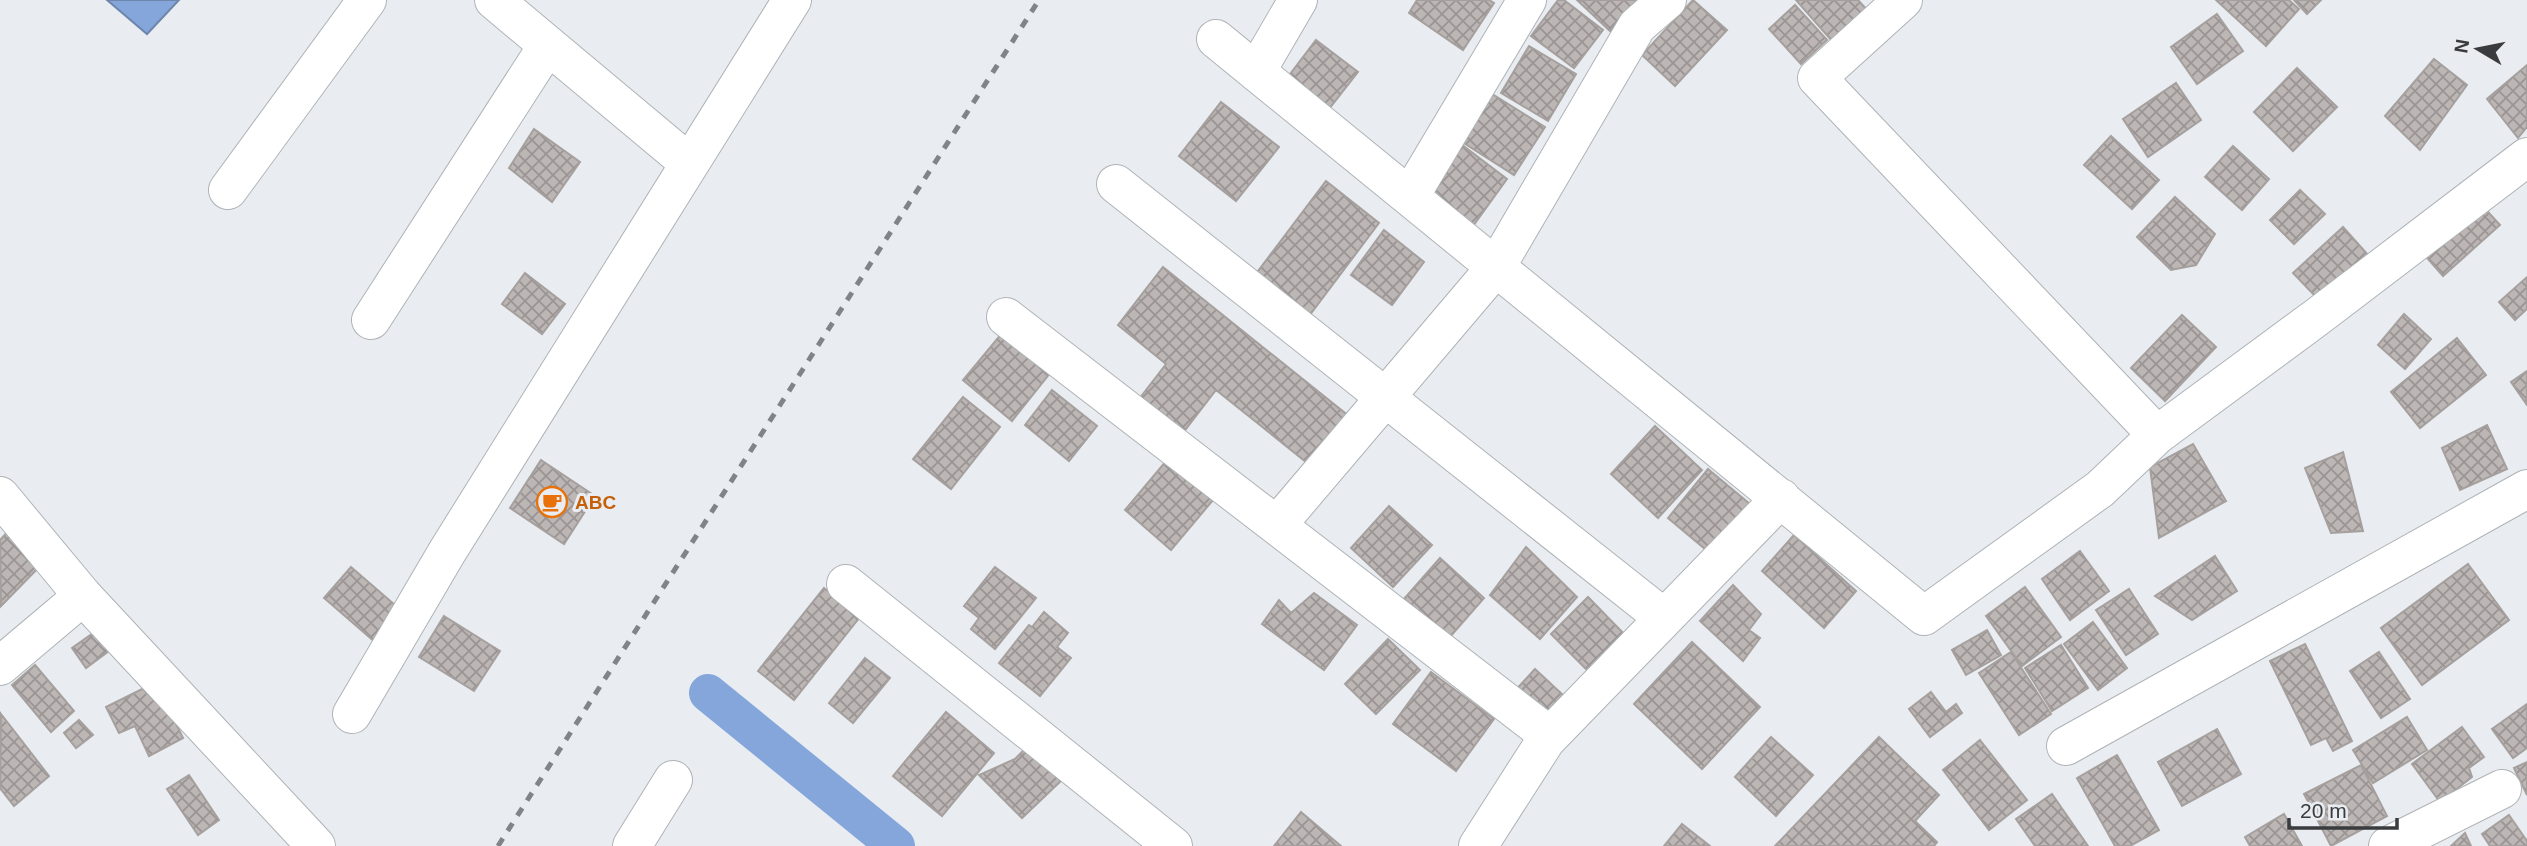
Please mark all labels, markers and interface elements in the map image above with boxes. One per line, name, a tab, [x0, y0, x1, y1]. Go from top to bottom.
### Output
north arrow	[2443, 14, 2513, 84]
text: N	[2450, 38, 2473, 55]
cafe icon: ABC	[535, 485, 569, 519]
place label: ABC	[575, 492, 616, 513]
scale bar	[2289, 786, 2398, 830]
text: 20 m	[2300, 799, 2347, 822]

